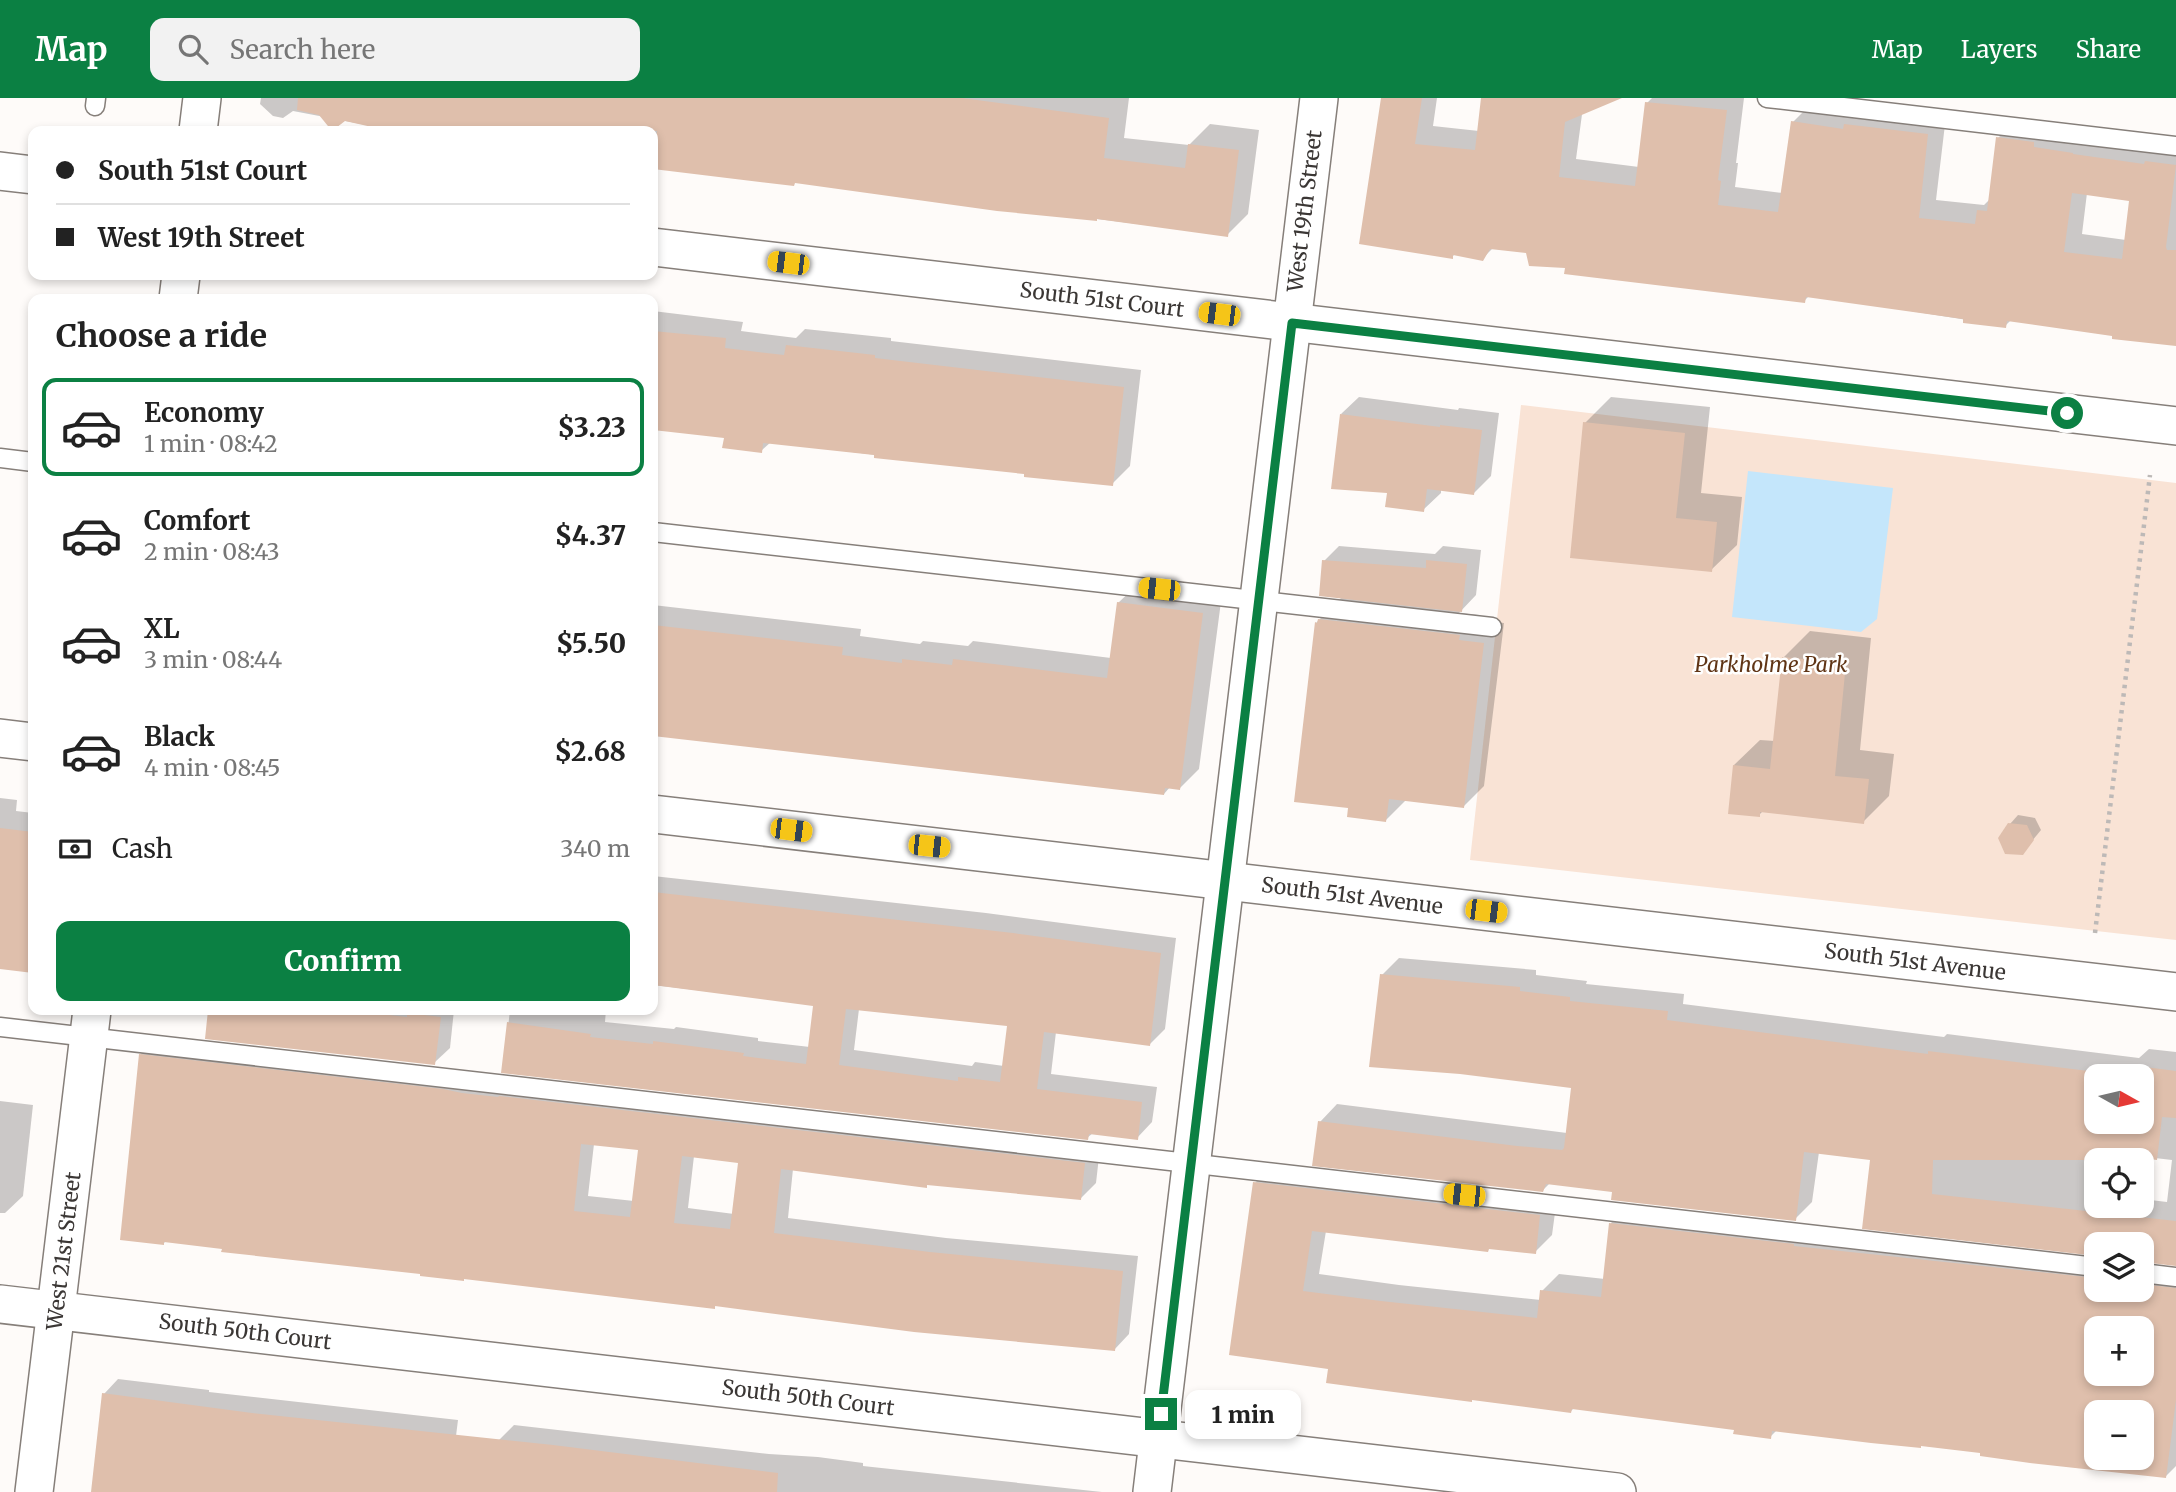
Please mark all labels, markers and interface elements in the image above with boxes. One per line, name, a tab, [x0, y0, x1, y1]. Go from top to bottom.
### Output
search box	[150, 18, 640, 81]
text: Map	[35, 29, 108, 70]
icon: search	[174, 30, 212, 68]
text: Search here	[230, 33, 375, 66]
text: Map	[1872, 34, 1923, 65]
text: Layers	[1961, 34, 2037, 65]
text: Share	[2075, 34, 2141, 65]
street label: West 19th Street	[1281, 128, 1328, 294]
text: South 51st Court	[98, 154, 307, 187]
text: West 19th Street	[98, 221, 305, 254]
car	[766, 250, 811, 276]
street label: South 51st Court	[1018, 276, 1186, 323]
car	[1197, 301, 1242, 327]
text: Choose a ride	[56, 316, 267, 356]
icon: car	[60, 396, 123, 459]
text: Economy	[144, 396, 264, 429]
route start	[2051, 397, 2083, 429]
text: $3.23	[557, 411, 626, 444]
text: 1 min · 08:42	[144, 429, 278, 458]
icon: car	[60, 504, 123, 567]
text: Comfort	[144, 504, 250, 537]
text: $4.37	[555, 519, 626, 552]
text: 2 min · 08:43	[144, 537, 280, 566]
car	[1138, 576, 1181, 602]
icon: car	[60, 612, 123, 675]
text: XL	[144, 612, 180, 645]
text: $5.50	[556, 627, 626, 660]
text: 3 min · 08:44	[144, 645, 282, 674]
park label: Parkholme Park	[1695, 651, 1848, 678]
icon: car	[60, 720, 123, 783]
text: Black	[144, 720, 215, 753]
text: $2.68	[554, 735, 626, 768]
text: 4 min · 08:45	[144, 753, 280, 782]
car	[769, 817, 814, 843]
icon: cash	[56, 830, 94, 868]
text: Cash	[112, 832, 173, 865]
car	[908, 833, 951, 859]
text: 340 m	[560, 834, 630, 863]
street label: South 51st Avenue	[1260, 871, 1444, 920]
car	[1464, 898, 1509, 924]
button: Confirm	[56, 921, 630, 1001]
street label: South 51st Avenue	[1823, 937, 2007, 986]
north arrow	[2084, 1064, 2154, 1134]
map controls	[2084, 1064, 2154, 1470]
button: locate	[2084, 1148, 2154, 1218]
street label: West 21st Street	[40, 1170, 87, 1333]
car	[1443, 1182, 1486, 1208]
button: layers	[2084, 1232, 2154, 1302]
street label: South 50th Court	[157, 1308, 333, 1355]
button: +	[2084, 1316, 2154, 1386]
street label: South 50th Court	[720, 1374, 896, 1421]
callout: 1 min	[1186, 1390, 1301, 1438]
route end	[1145, 1398, 1177, 1430]
text: 1 min	[1211, 1400, 1275, 1429]
button: −	[2084, 1400, 2154, 1470]

